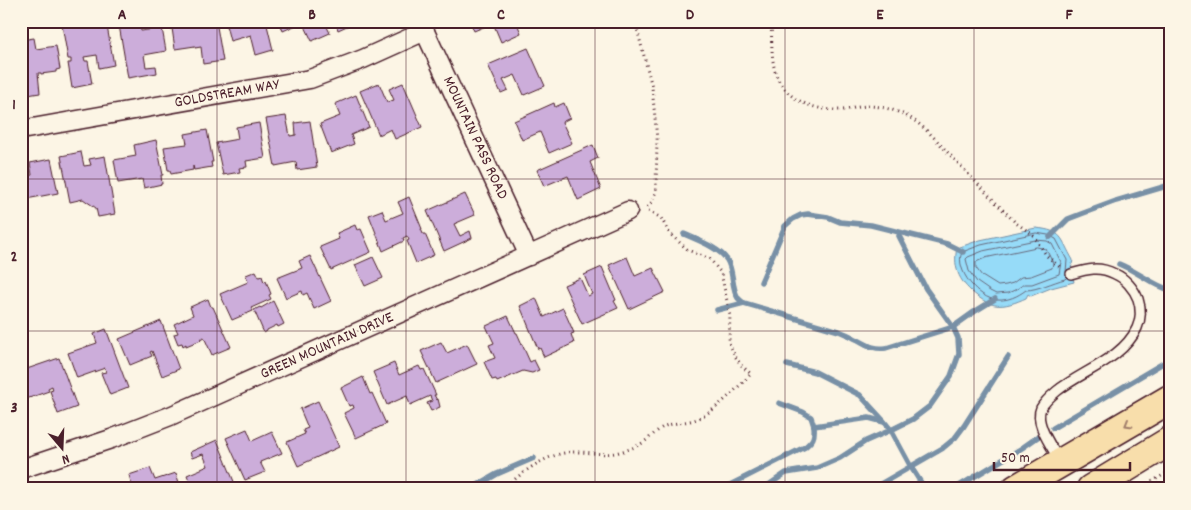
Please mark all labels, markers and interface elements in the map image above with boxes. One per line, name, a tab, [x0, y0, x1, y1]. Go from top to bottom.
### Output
text: A	[118, 4, 127, 27]
text: B	[308, 4, 316, 27]
text: C	[497, 4, 505, 27]
text: D	[686, 4, 695, 27]
text: E	[876, 4, 884, 27]
text: F	[1065, 4, 1073, 27]
street label: GOLDSTREAM WAY	[173, 73, 282, 115]
street label: MOUNTAIN PASS ROAD	[436, 73, 514, 203]
text: 1	[12, 94, 16, 117]
text: 2	[11, 246, 18, 269]
street label: GREEN MOUNTAIN DRIVE	[257, 306, 398, 386]
text: 3	[10, 397, 18, 420]
one-way arrow	[1124, 417, 1133, 427]
north arrow	[38, 422, 88, 472]
scale bar	[994, 440, 1130, 472]
text: N	[59, 448, 72, 469]
text: 50 m	[1001, 448, 1030, 470]

